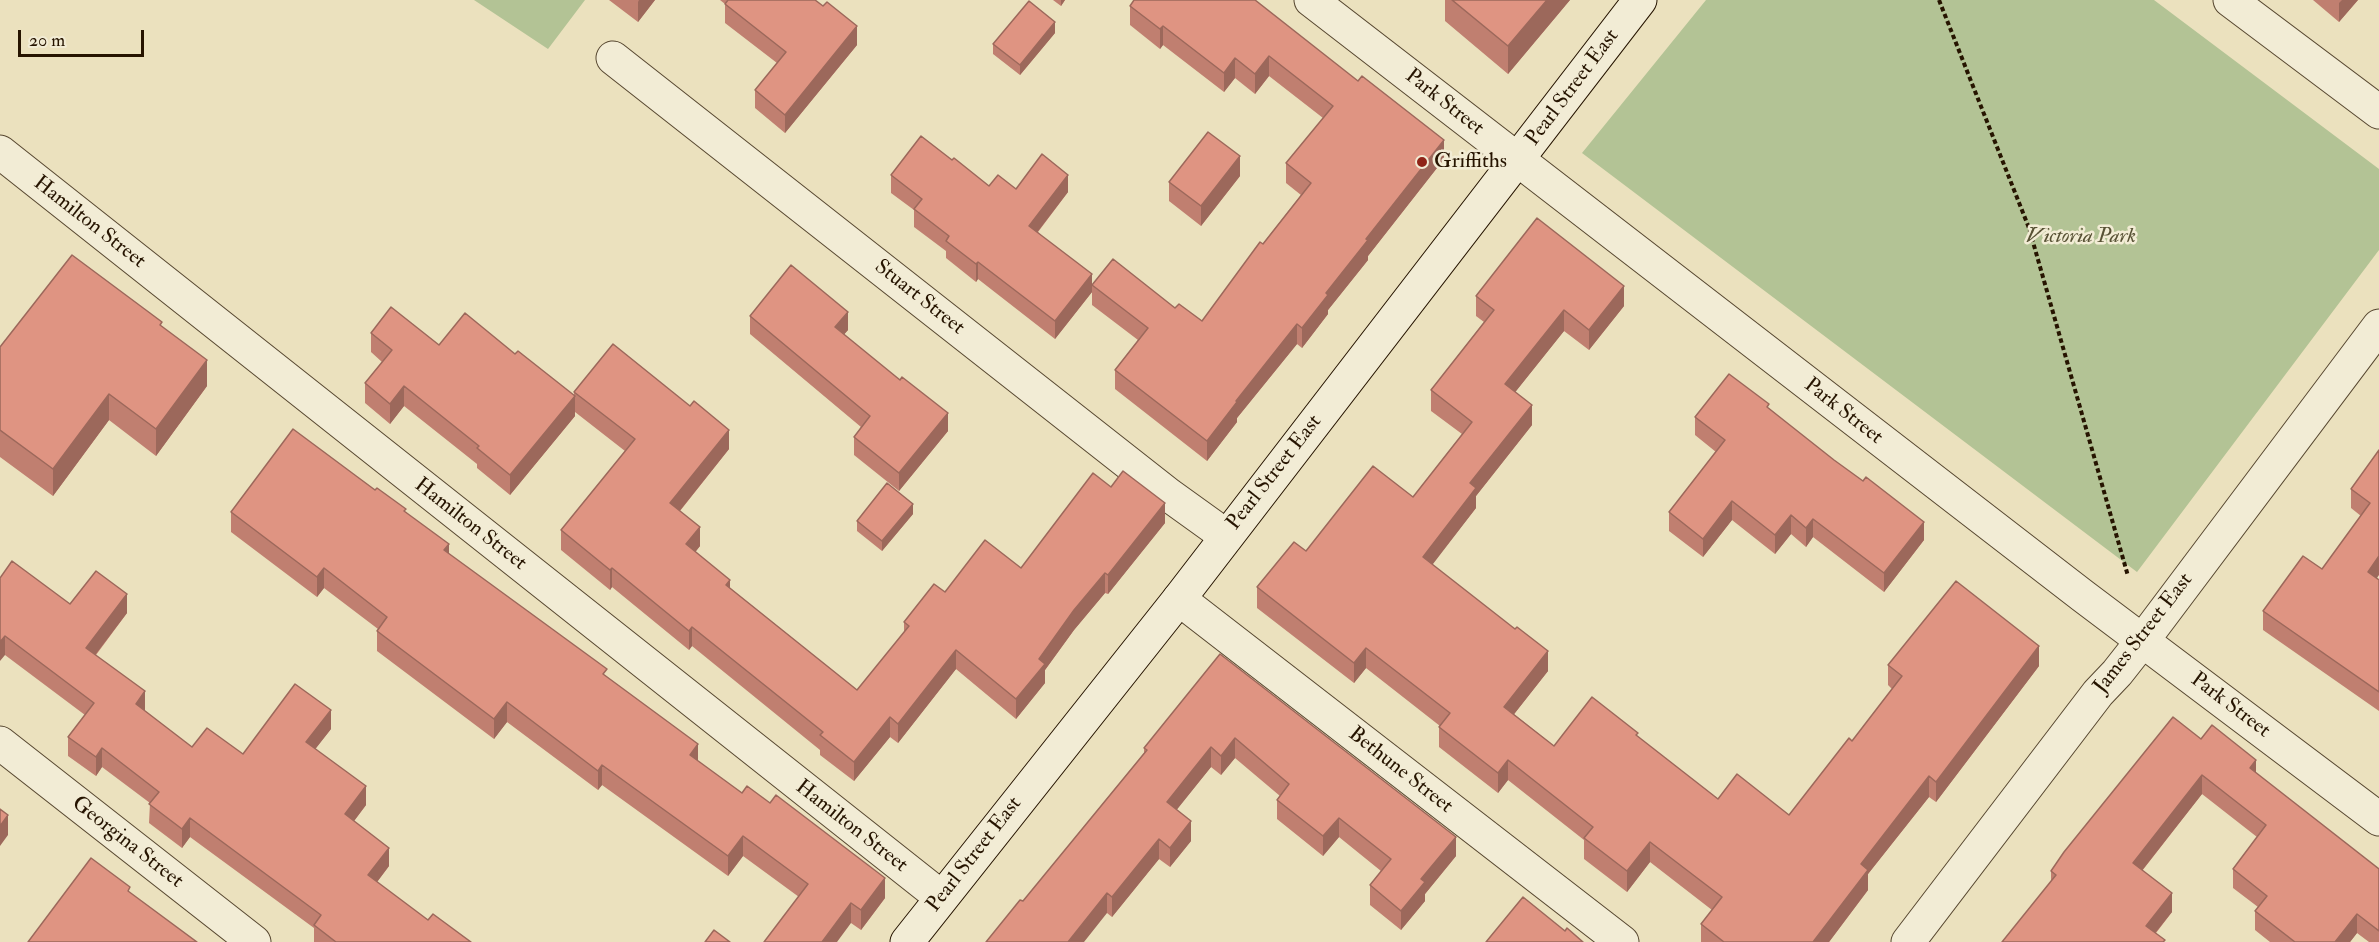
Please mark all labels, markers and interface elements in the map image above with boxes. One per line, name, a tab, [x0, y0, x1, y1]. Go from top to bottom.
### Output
scale bar	[21, 18, 147, 56]
street label: Pearl Street East	[1521, 25, 1625, 151]
text: 20 m	[29, 29, 65, 52]
street label: Park Street	[1399, 64, 1489, 142]
place label: Griffiths	[1434, 149, 1507, 175]
marker: Griffiths	[1415, 155, 1429, 169]
street label: Hamilton Street	[28, 171, 150, 275]
park label: Victoria Park	[2026, 224, 2136, 250]
street label: Stuart Street	[869, 255, 969, 341]
street label: Park Street	[1798, 373, 1888, 451]
street label: Pearl Street East	[1222, 410, 1328, 536]
street label: Hamilton Street	[409, 473, 531, 577]
street label: James Street East	[2089, 569, 2199, 699]
street label: Park Street	[2185, 668, 2275, 744]
street label: Bethune Street	[1343, 722, 1457, 820]
street label: Hamilton Street	[790, 775, 912, 879]
street label: Georgina Street	[66, 792, 188, 894]
street label: Pearl Street East	[922, 792, 1028, 918]

